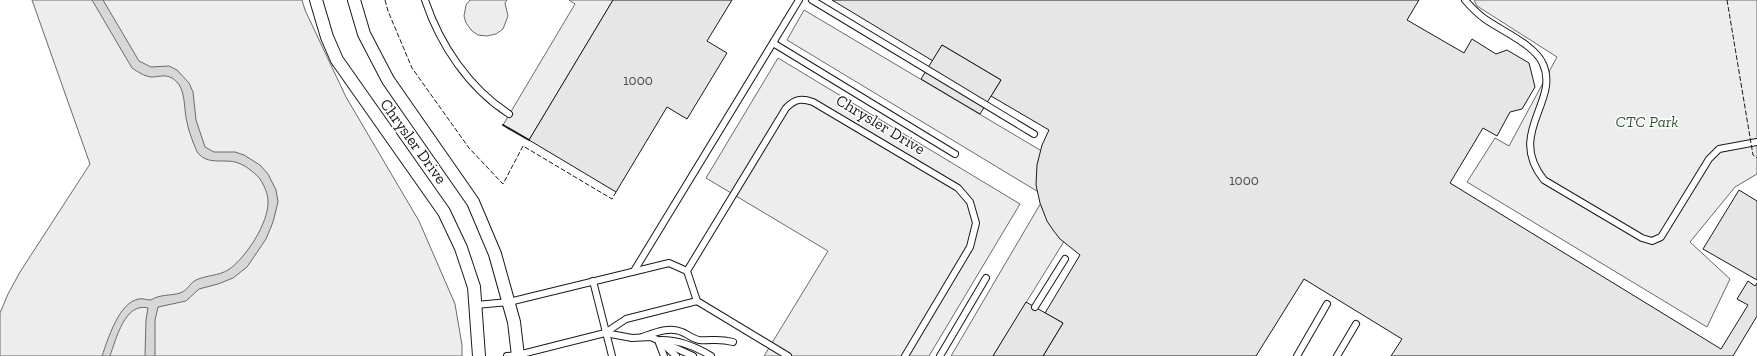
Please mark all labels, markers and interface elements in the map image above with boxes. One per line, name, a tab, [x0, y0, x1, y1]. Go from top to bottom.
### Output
house number: 1000	[623, 72, 653, 89]
street label: Chrysler Drive	[833, 90, 929, 158]
street label: Chrysler Drive	[376, 95, 451, 188]
park label: CTC Park	[1616, 112, 1678, 131]
house number: 1000	[1229, 172, 1259, 189]

